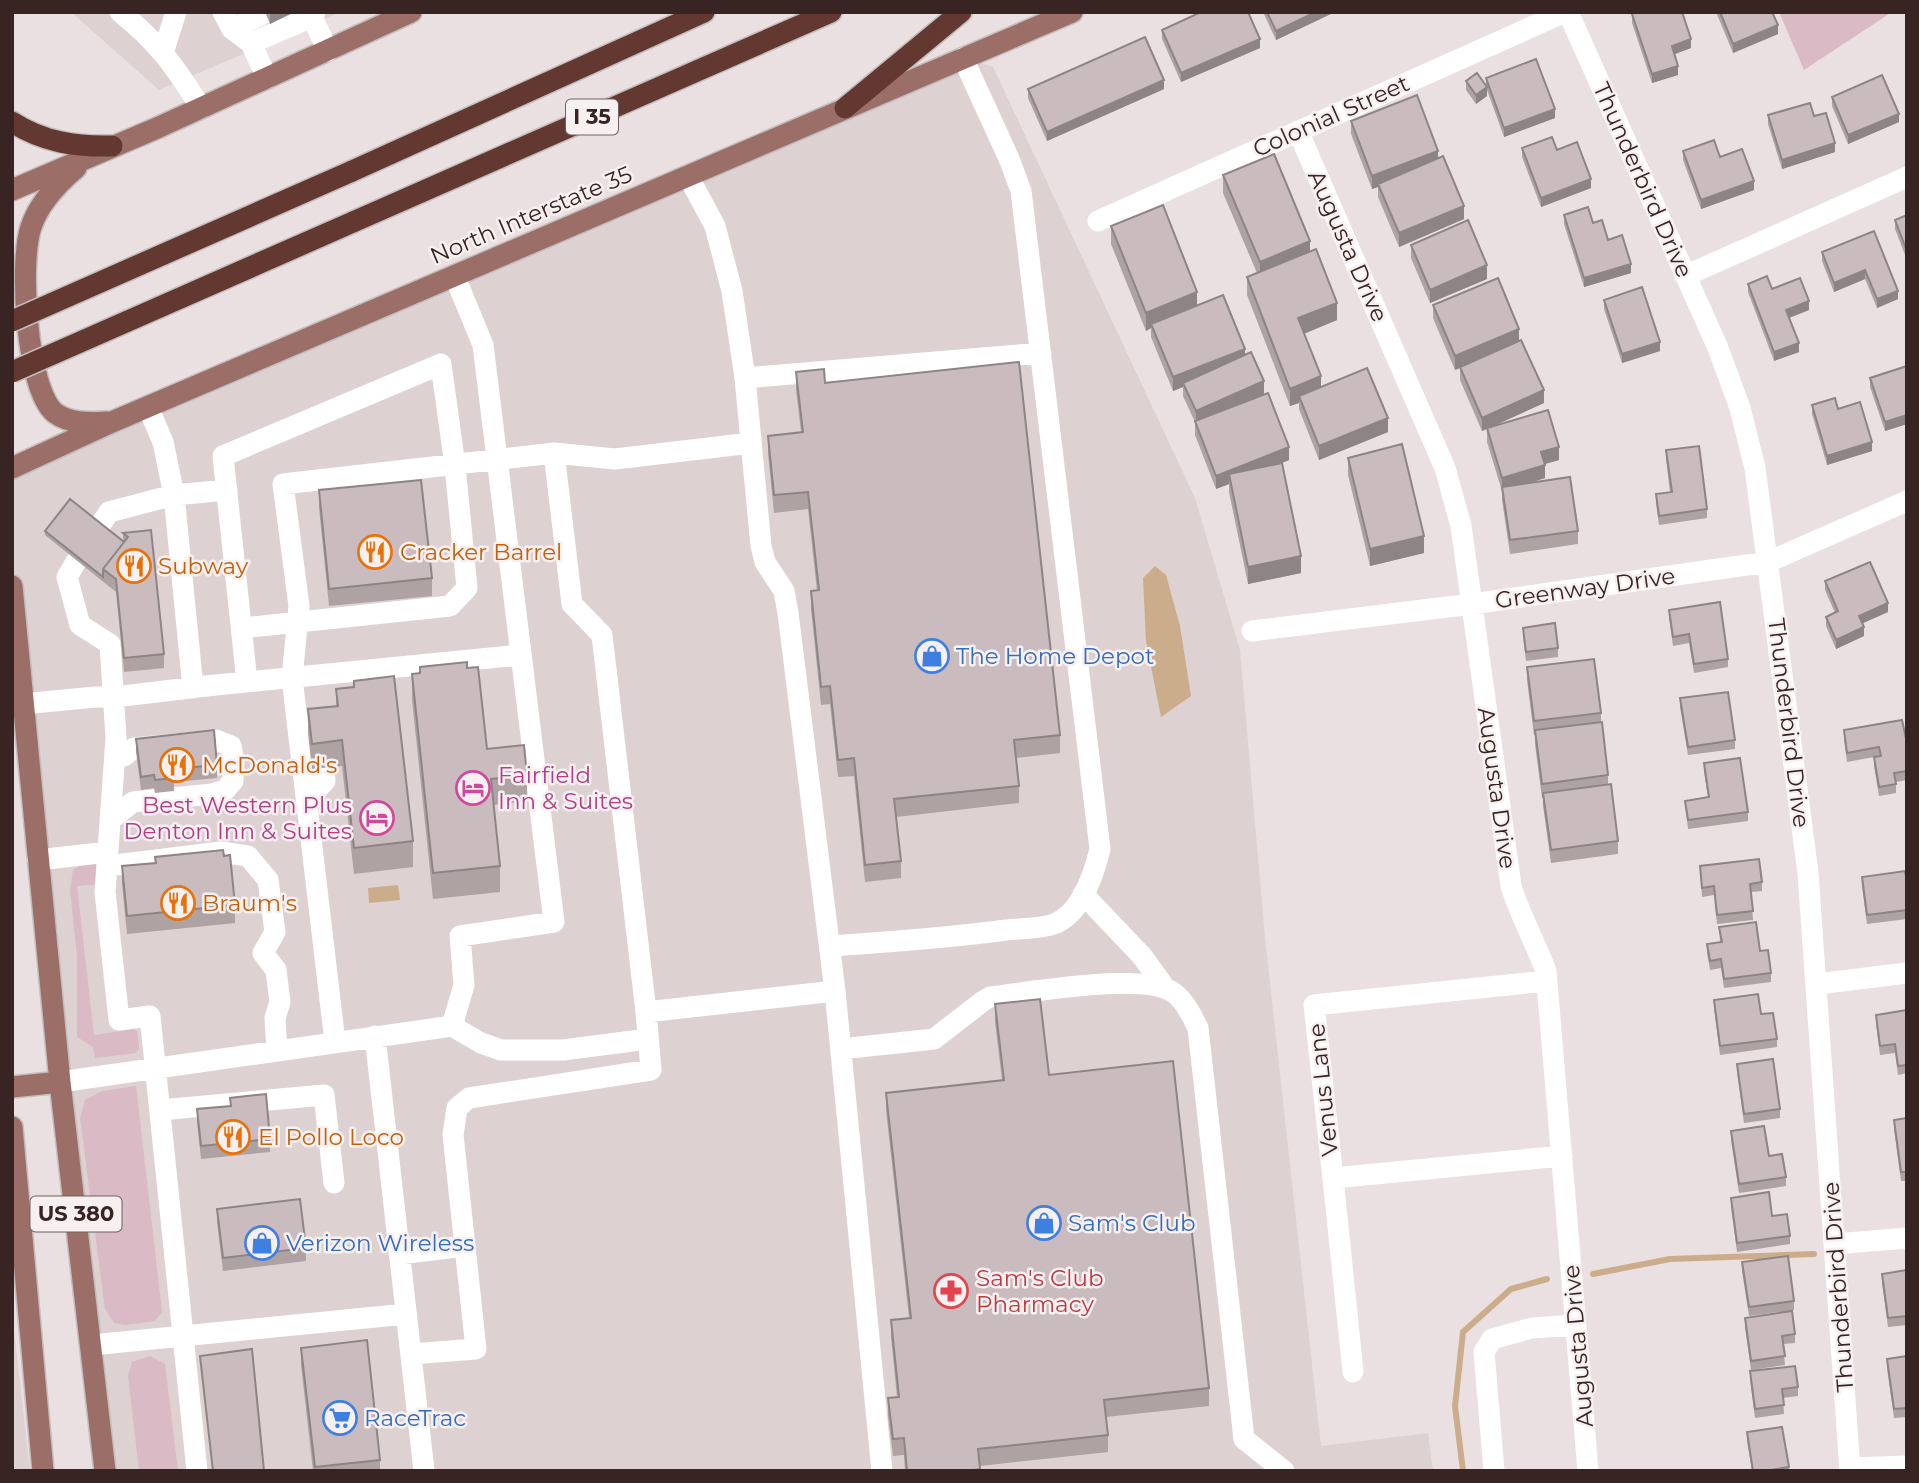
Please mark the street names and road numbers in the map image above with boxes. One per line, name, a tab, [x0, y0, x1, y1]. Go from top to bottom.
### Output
street label: Colonial Street	[1249, 69, 1413, 163]
street label: Thunderbird Drive	[1587, 78, 1699, 282]
road number: I 35	[566, 100, 618, 134]
street label: North Interstate 35	[426, 160, 636, 270]
street label: Augusta Drive	[1302, 166, 1394, 326]
street label: Greenway Drive	[1493, 562, 1677, 614]
street label: Thunderbird Drive	[1762, 617, 1816, 829]
street label: Augusta Drive	[1472, 705, 1522, 871]
street label: Venus Lane	[1302, 1022, 1344, 1158]
street label: Thunderbird Drive	[1817, 1181, 1859, 1393]
road number: US 380	[31, 1196, 122, 1232]
street label: Augusta Drive	[1557, 1264, 1599, 1428]

